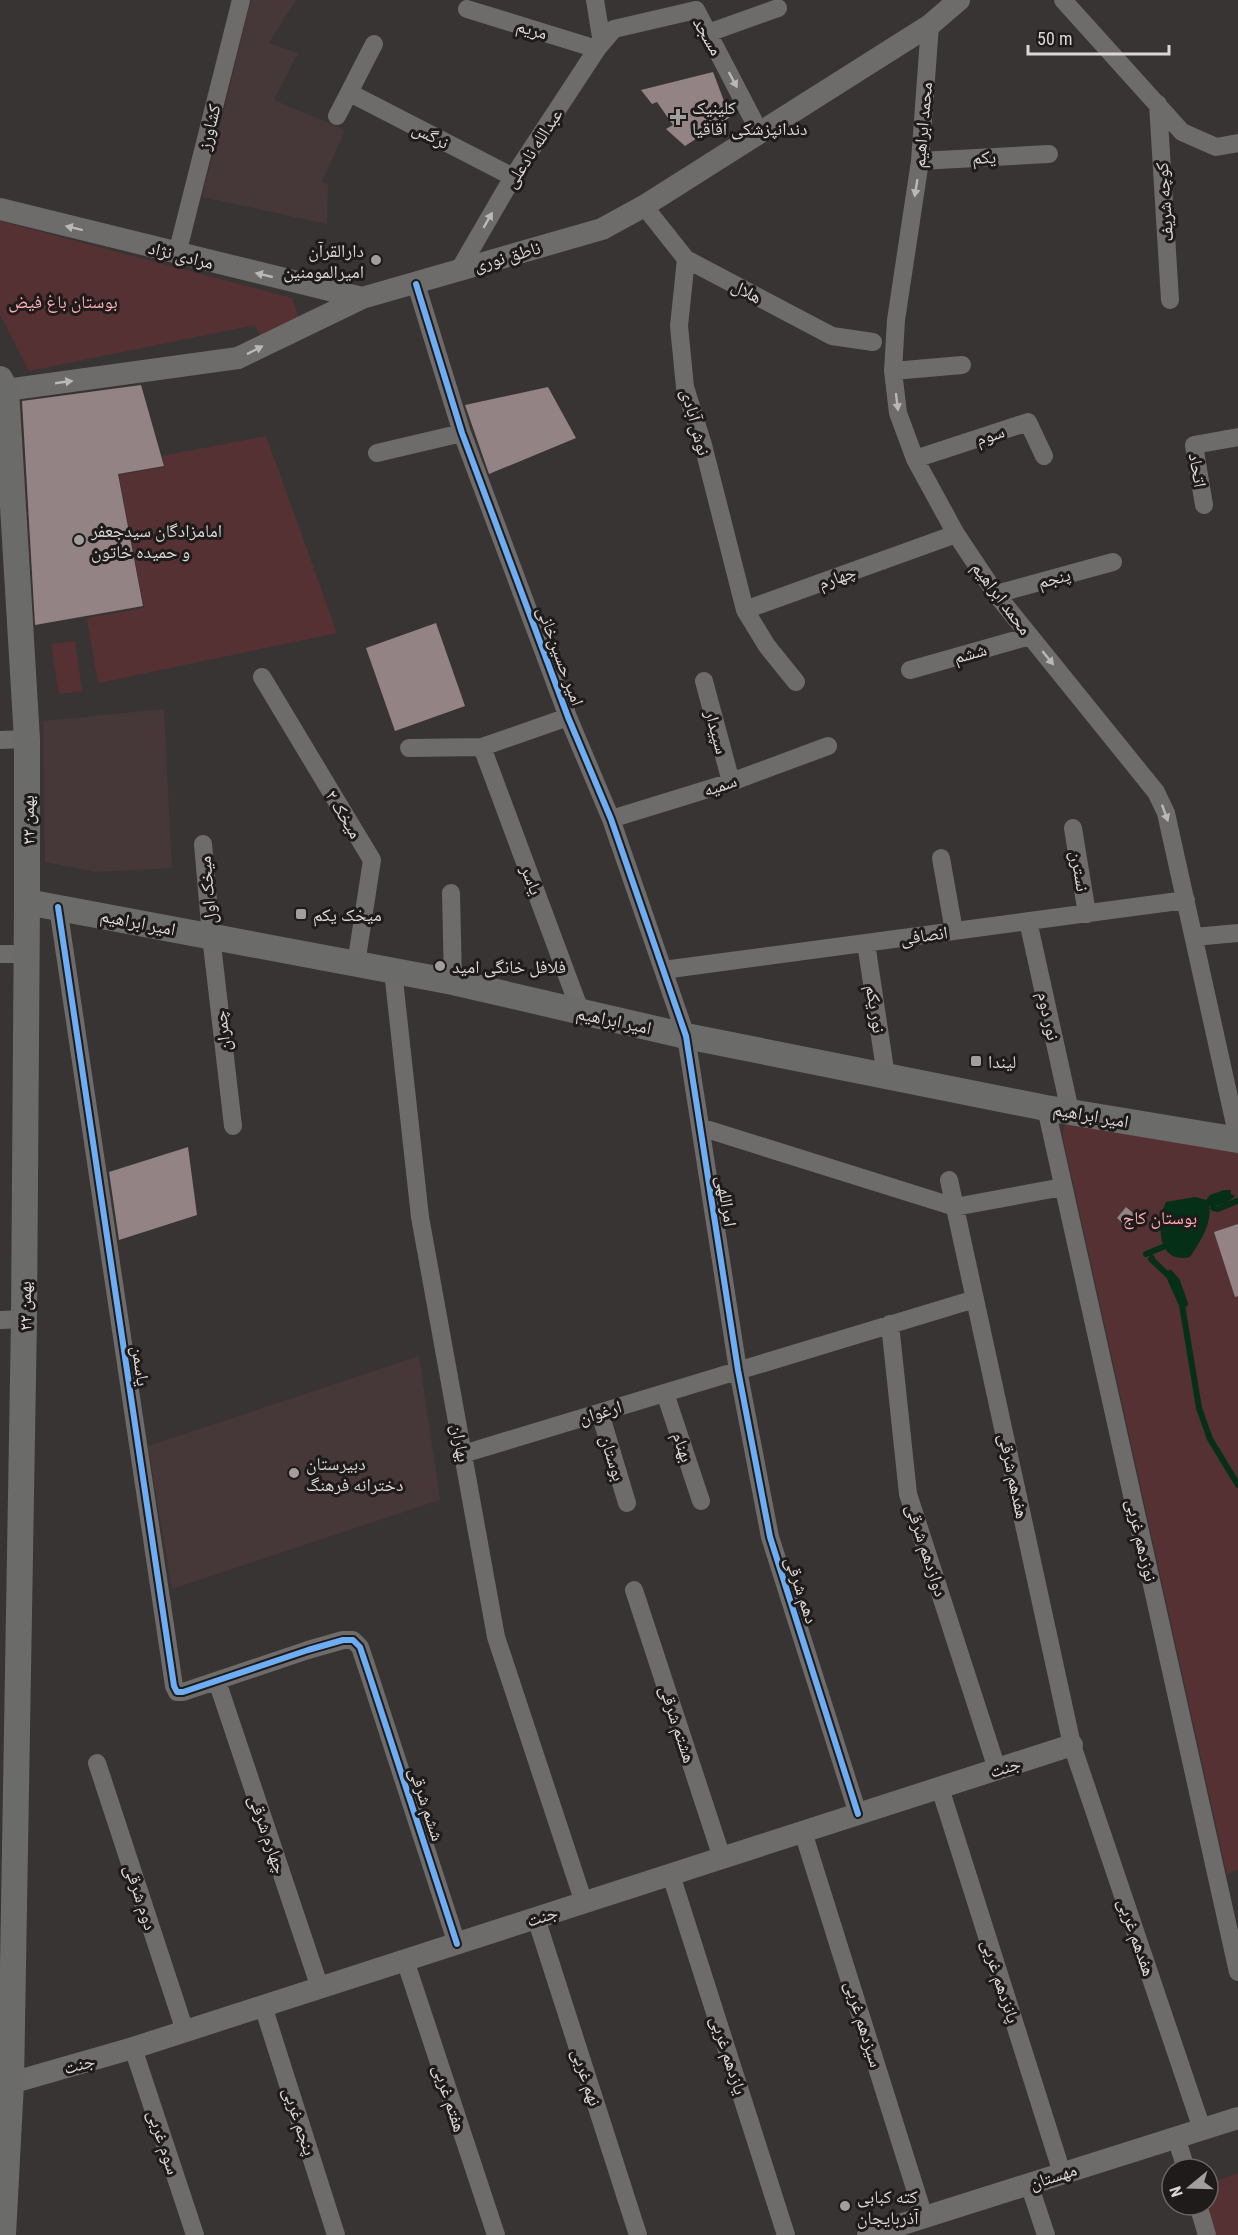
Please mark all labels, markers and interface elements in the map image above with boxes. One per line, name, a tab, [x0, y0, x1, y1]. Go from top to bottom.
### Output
street label: مسجد	[689, 13, 727, 59]
street label: مریم	[513, 14, 550, 46]
scale bar	[1028, 18, 1169, 56]
text: 50 m	[1037, 28, 1072, 49]
one-way arrow	[728, 72, 738, 89]
street label: محمد ابراهیم	[908, 81, 938, 169]
place label: کلینیک دندانپزشکی اقاقیا	[692, 97, 808, 140]
street label: کشاورز	[193, 101, 225, 153]
street label: عبدالله نادعلی	[500, 104, 567, 192]
marker: کلینیک دندانپزشکی اقاقیا	[669, 108, 687, 126]
street label: نرگس	[409, 117, 453, 154]
street label: یکم	[971, 146, 997, 170]
street label: کوچه شریف	[1151, 161, 1178, 242]
one-way arrow	[911, 179, 920, 198]
one-way arrow	[483, 211, 493, 228]
one-way arrow	[65, 223, 84, 233]
street label: ناطق نوری	[471, 236, 543, 276]
street label: مرادی نژاد	[146, 237, 216, 274]
place label: دارالقرآن امیرالمومنین	[283, 240, 364, 283]
marker: دارالقرآن امیرالمومنین	[369, 253, 383, 267]
one-way arrow	[254, 270, 273, 279]
street label: هلال	[728, 274, 766, 308]
park label: بوستان باغ فیض	[8, 291, 118, 313]
one-way arrow	[247, 345, 264, 355]
one-way arrow	[55, 378, 74, 387]
street label: نوش آبادی	[676, 386, 715, 458]
one-way arrow	[892, 393, 901, 412]
street label: سوم	[973, 421, 1008, 451]
street label: اتحاد	[1185, 451, 1211, 489]
place label: امامزادگان سیدجعفر و حمیده خاتون	[90, 520, 222, 563]
marker: امامزادگان سیدجعفر و حمیده خاتون	[72, 533, 86, 547]
street label: محمد ابراهیم	[966, 557, 1036, 640]
street label: چهارم	[815, 561, 859, 595]
street label: پنجم	[1035, 564, 1073, 594]
street label: امیر حسین‌خانی	[532, 604, 589, 709]
street label: ششم	[951, 638, 989, 670]
one-way arrow	[1041, 650, 1054, 666]
street label: سپیدار	[700, 707, 733, 757]
street label: سمیه	[701, 770, 739, 801]
street label: میخک ۲	[321, 786, 367, 842]
street label: ۲۲ بهمن	[17, 795, 39, 845]
one-way arrow	[1160, 804, 1170, 822]
street label: نسترن	[1065, 849, 1094, 893]
street label: میخک اول	[194, 855, 221, 925]
street label: یاسر	[516, 861, 547, 898]
street label: امیر ابراهیم	[98, 904, 177, 942]
place label: میخک یکم	[313, 904, 382, 927]
marker: میخک یکم	[294, 907, 308, 921]
street label: انصافی	[899, 921, 949, 950]
place label: فلافل خانگی امید	[452, 956, 566, 978]
marker: فلافل خانگی امید	[433, 959, 447, 973]
street label: نور یکم	[860, 983, 890, 1035]
street label: نور دوم	[1032, 990, 1064, 1043]
street label: امیر ابراهیم	[574, 1002, 653, 1040]
street label: چمران	[209, 1009, 236, 1053]
place label: لیندا	[988, 1051, 1016, 1072]
marker: لیندا	[969, 1054, 983, 1068]
street label: امیر ابراهیم	[1051, 1098, 1130, 1134]
street label: امراللهی	[712, 1174, 741, 1228]
park label: بوستان کاج	[1123, 1207, 1197, 1230]
street label: ۲۲ بهمن	[14, 1281, 36, 1331]
street label: یاسمن	[127, 1344, 154, 1388]
street label: ارغوان	[576, 1396, 624, 1429]
street label: بهاران	[446, 1422, 475, 1464]
street label: بهنام	[666, 1429, 698, 1465]
street label: هفدهم شرقی	[993, 1432, 1033, 1521]
street label: بوستان	[595, 1433, 630, 1484]
place label: دبیرستان دخترانه فرهنگ	[306, 1453, 403, 1495]
marker: دبیرستان دخترانه فرهنگ	[287, 1466, 301, 1480]
street label: نوزدهم غربی	[1120, 1497, 1162, 1584]
street label: دوازدهم شرقی	[900, 1501, 952, 1600]
street label: دهم شرقی	[779, 1554, 823, 1627]
street label: هشتم شرقی	[654, 1683, 700, 1766]
street label: جنت	[987, 1752, 1023, 1782]
street label: ششم شرقی	[403, 1764, 449, 1844]
street label: چهارم شرقی	[243, 1792, 291, 1877]
street label: دوم شرقی	[119, 1861, 161, 1933]
street label: هفدهم غربی	[1112, 1895, 1160, 1979]
street label: جنت	[524, 1901, 560, 1931]
street label: پانزدهم غربی	[976, 1936, 1024, 2026]
street label: سیزدهم غربی	[839, 1978, 887, 2070]
street label: یازدهم غربی	[705, 2013, 752, 2098]
street label: نهم غربی	[566, 2046, 606, 2109]
street label: جنت	[61, 2050, 97, 2079]
street label: هفتم غربی	[427, 2062, 471, 2135]
street label: پنجم غربی	[277, 2084, 321, 2158]
street label: سوم غربی	[142, 2107, 184, 2178]
north arrow	[1160, 2157, 1220, 2217]
street label: مهستان	[1027, 2159, 1080, 2194]
text: N	[1166, 2184, 1187, 2199]
place label: کته کبابی آذربایجان	[857, 2186, 919, 2229]
marker: کته کبابی آذربایجان	[838, 2199, 852, 2213]

